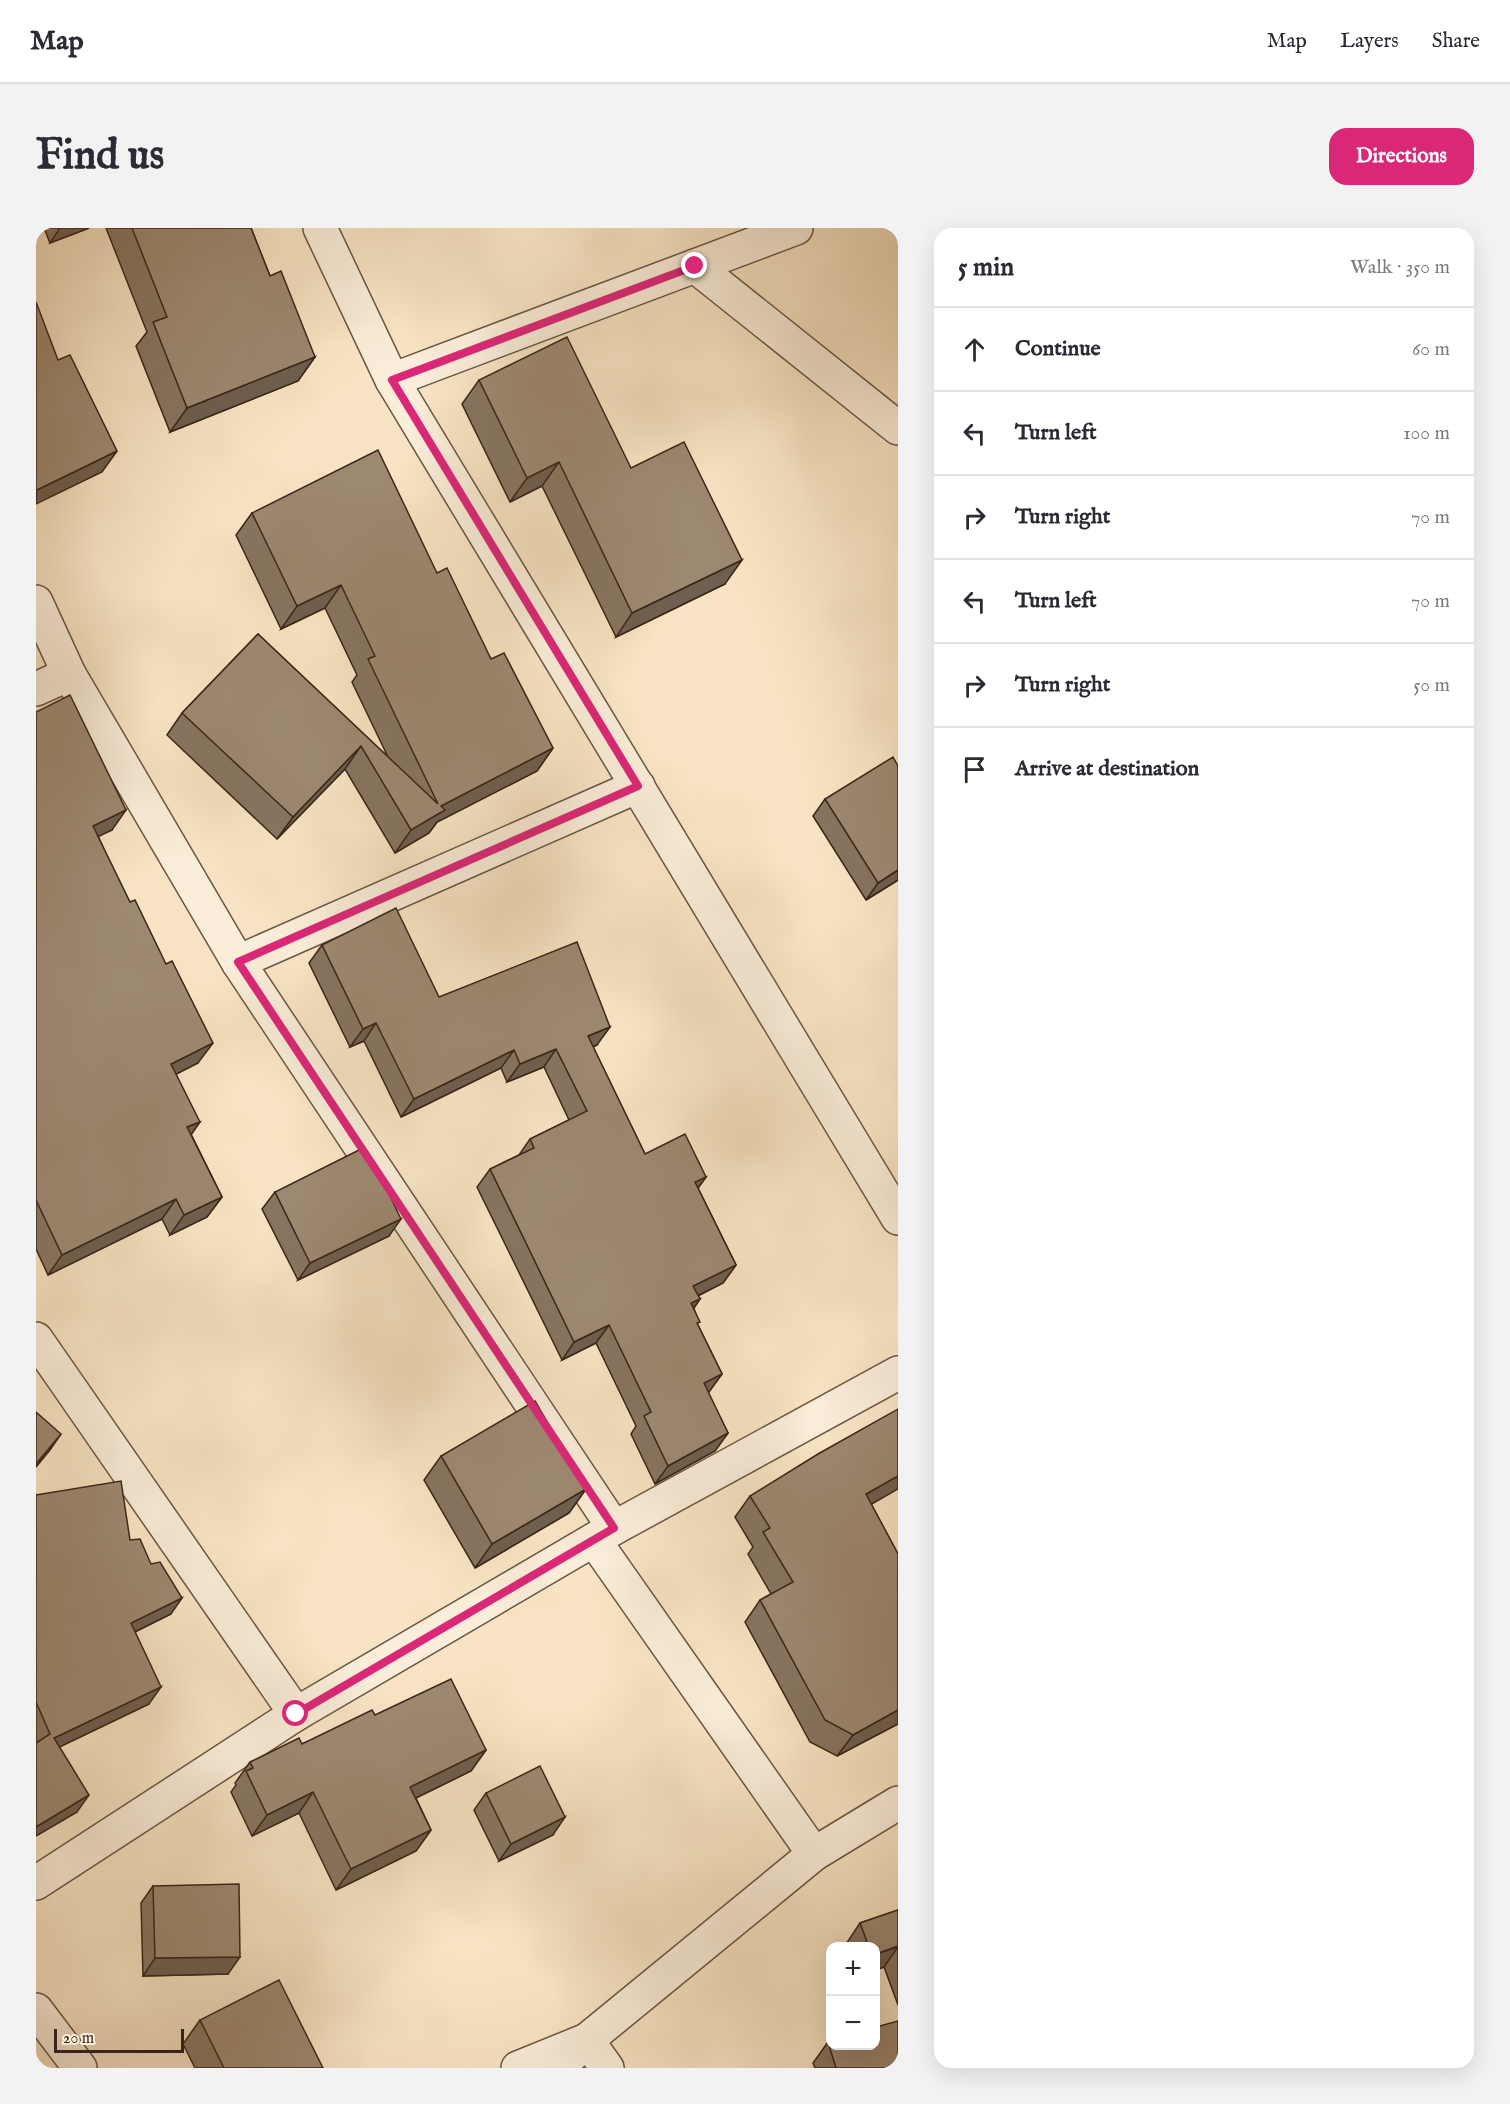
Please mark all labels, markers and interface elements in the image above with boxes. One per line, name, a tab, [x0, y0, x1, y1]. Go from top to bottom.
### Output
text: Map	[30, 24, 84, 59]
text: Map	[1267, 28, 1307, 55]
text: Layers	[1340, 28, 1399, 55]
text: Share	[1432, 28, 1480, 55]
button: Directions	[1329, 128, 1474, 185]
text: Find us	[36, 130, 164, 183]
text: 5 min	[958, 251, 1014, 284]
route end	[681, 252, 707, 278]
text: Walk · 350 m	[1350, 255, 1450, 280]
icon: ahead	[958, 333, 991, 366]
text: Continue	[1015, 335, 1101, 363]
text: 60 m	[1412, 337, 1450, 362]
icon: left	[958, 417, 991, 450]
text: Turn left	[1015, 419, 1097, 447]
text: 100 m	[1403, 421, 1450, 446]
icon: right	[958, 501, 991, 534]
text: Turn right	[1015, 503, 1110, 531]
text: 70 m	[1411, 505, 1450, 530]
icon: left	[958, 585, 991, 618]
text: Turn left	[1015, 587, 1097, 615]
text: 70 m	[1411, 589, 1450, 614]
icon: right	[958, 669, 991, 702]
text: Turn right	[1015, 671, 1110, 699]
text: 50 m	[1413, 673, 1450, 698]
icon: arrive	[958, 753, 991, 786]
text: Arrive at destination	[1015, 755, 1199, 783]
route start	[282, 1700, 308, 1726]
map controls	[826, 1942, 880, 2050]
button: +	[826, 1942, 880, 1996]
button: −	[826, 1996, 880, 2050]
scale bar	[54, 2026, 184, 2054]
text: 20 m	[63, 2029, 94, 2049]

